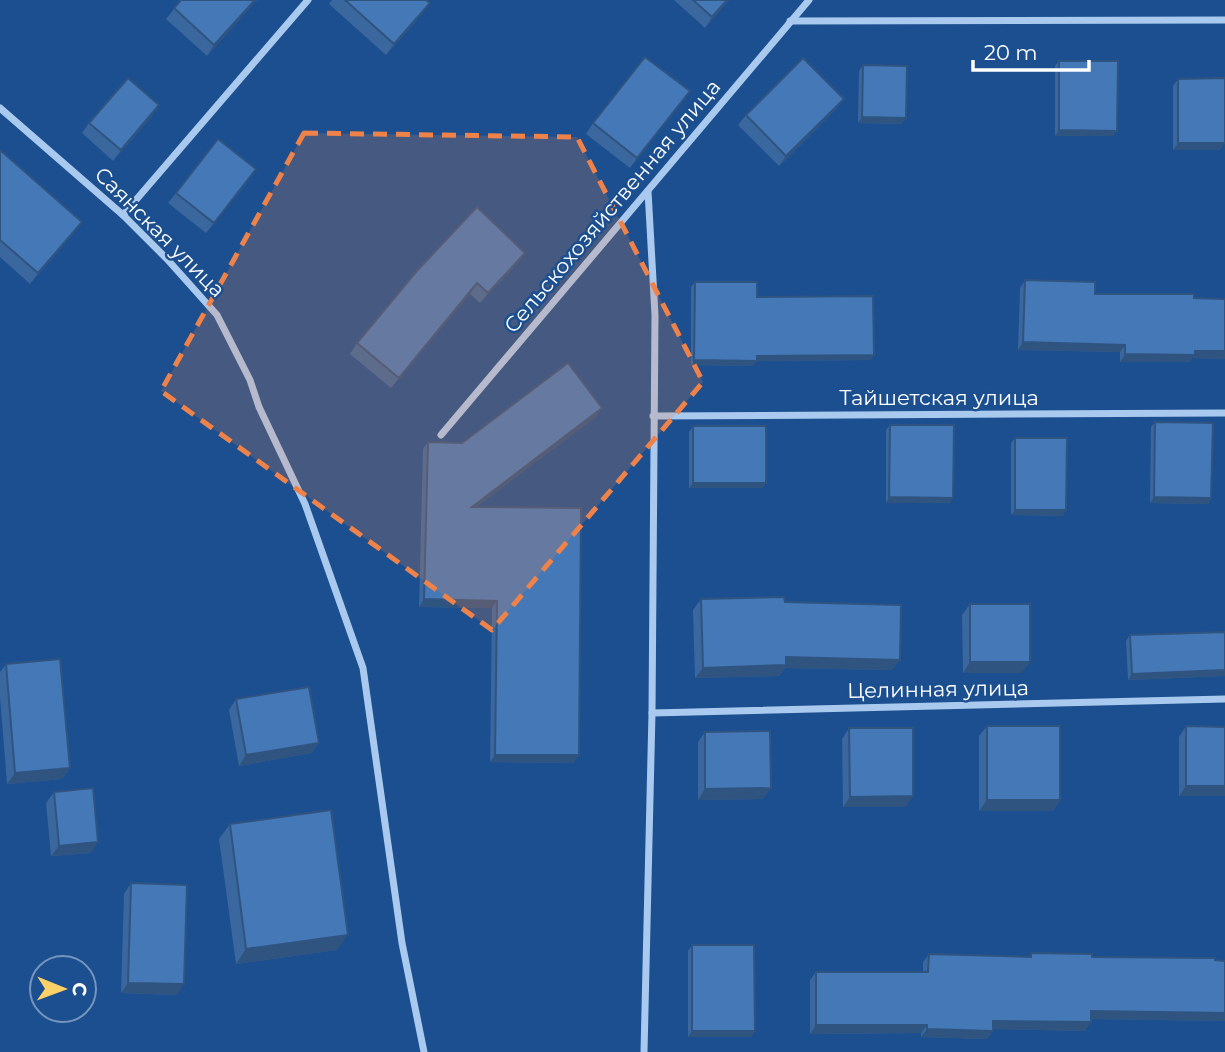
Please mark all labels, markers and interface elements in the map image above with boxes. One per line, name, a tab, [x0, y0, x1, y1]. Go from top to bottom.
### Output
scale bar	[973, 28, 1088, 72]
text: 20 m	[984, 40, 1038, 65]
street label: Сельскохозяйственная улица	[499, 74, 725, 338]
street label: Саянская улица	[90, 162, 230, 302]
street label: Тайшетская улица	[839, 385, 1039, 410]
street label: Целинная улица	[847, 675, 1029, 703]
north arrow	[28, 954, 98, 1024]
text: С	[68, 982, 91, 997]

